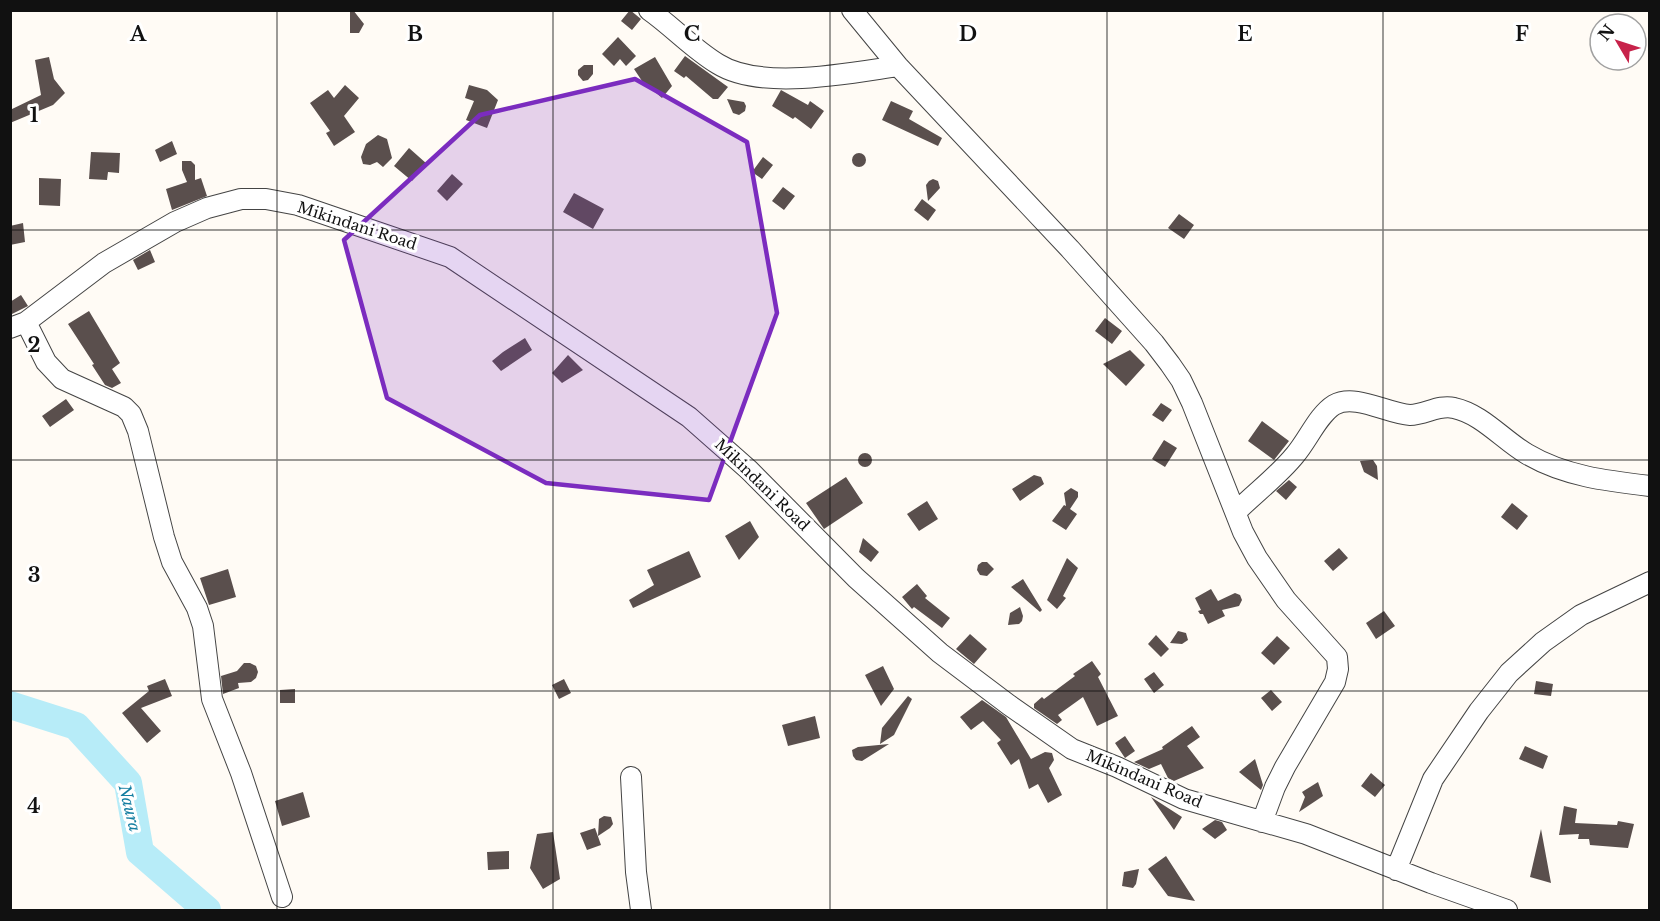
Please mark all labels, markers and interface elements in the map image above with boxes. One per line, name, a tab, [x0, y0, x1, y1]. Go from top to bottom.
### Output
north arrow	[1588, 12, 1648, 72]
text: N	[1594, 20, 1619, 45]
text: A	[129, 22, 147, 46]
text: B	[407, 22, 423, 46]
text: C	[684, 22, 700, 46]
text: D	[959, 22, 977, 46]
text: E	[1237, 22, 1253, 46]
text: F	[1515, 22, 1529, 46]
text: 1	[30, 103, 39, 127]
street label: Mikindani Road	[295, 197, 419, 254]
text: 2	[27, 333, 41, 357]
street label: Mikindani Road	[711, 435, 814, 535]
text: 3	[28, 563, 40, 587]
street label: Mikindani Road	[1083, 746, 1205, 812]
water label: Naura	[114, 781, 145, 834]
text: 4	[27, 794, 41, 818]

